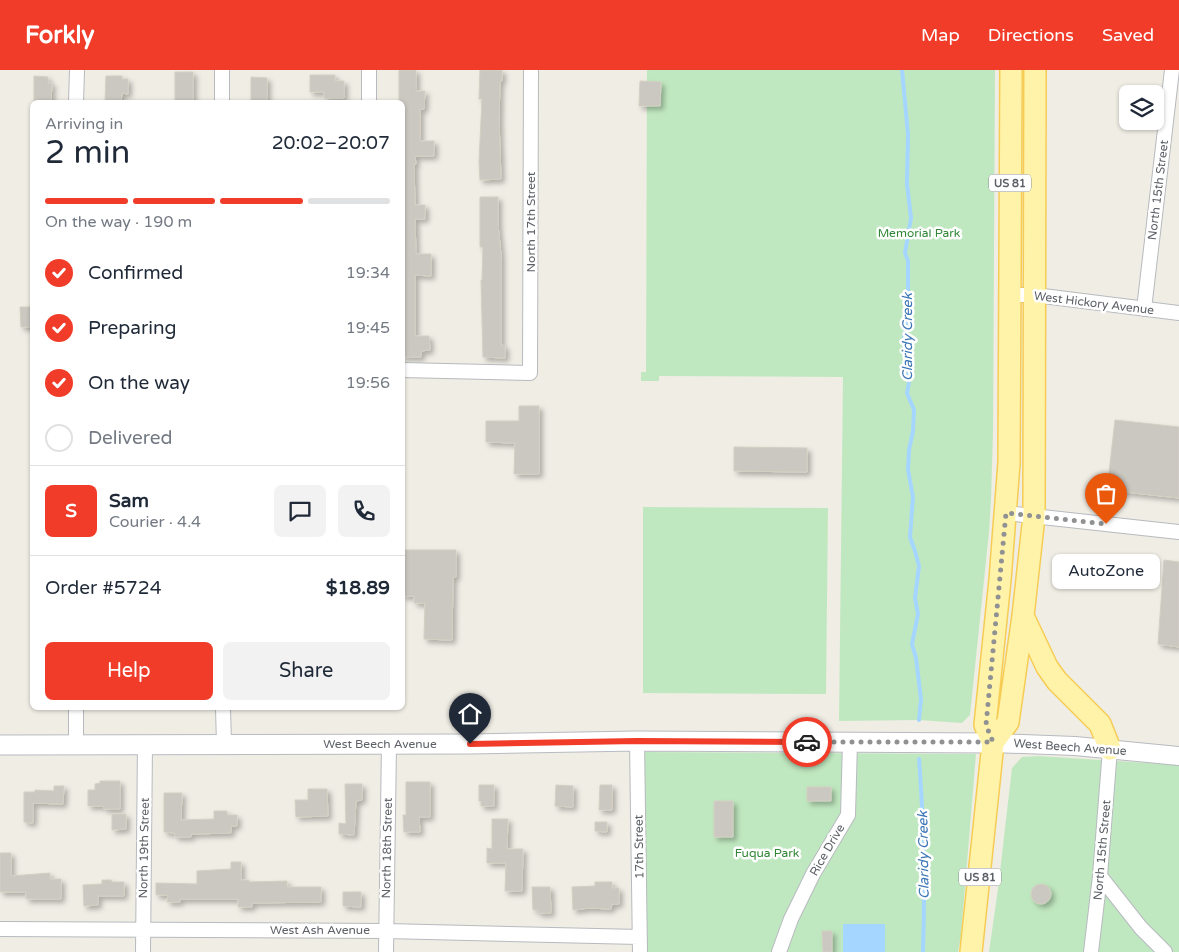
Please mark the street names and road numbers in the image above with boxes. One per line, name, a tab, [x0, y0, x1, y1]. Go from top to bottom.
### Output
street label: North 15th Street	[1145, 139, 1171, 241]
street label: North 17th Street	[524, 171, 538, 272]
road number: US 81	[989, 175, 1031, 192]
street label: West Hickory Avenue	[1033, 289, 1155, 317]
street label: West Beech Avenue	[1013, 736, 1127, 758]
street label: West Beech Avenue	[323, 737, 437, 751]
street label: North 19th Street	[136, 797, 152, 898]
street label: North 18th Street	[379, 797, 395, 898]
street label: North 15th Street	[1091, 799, 1113, 901]
street label: 17th Street	[631, 814, 647, 879]
street label: Rice Drive	[807, 821, 848, 878]
road number: US 81	[959, 869, 1001, 886]
street label: West Ash Avenue	[270, 923, 370, 937]

